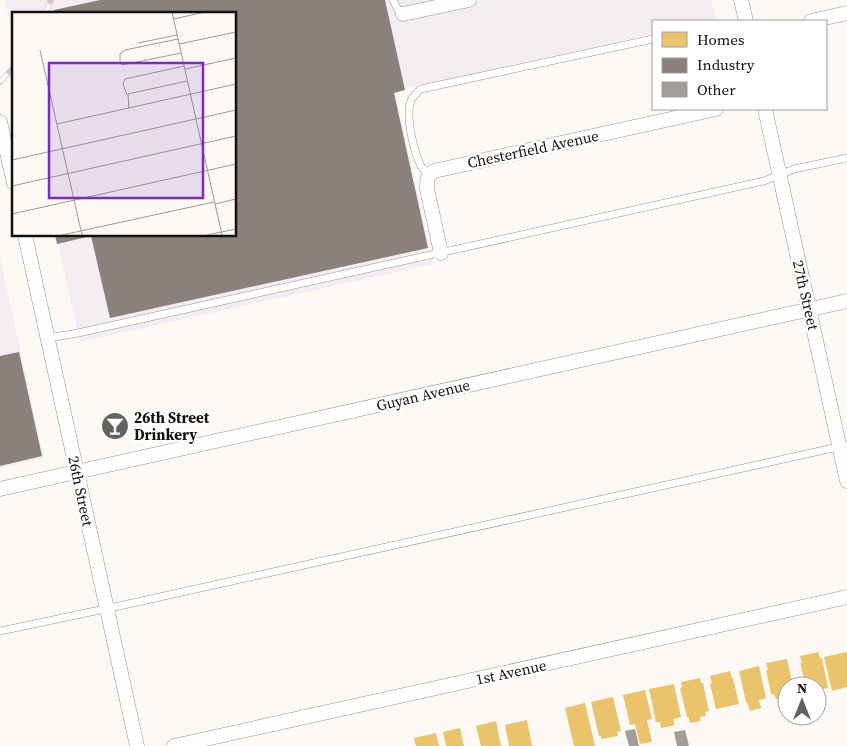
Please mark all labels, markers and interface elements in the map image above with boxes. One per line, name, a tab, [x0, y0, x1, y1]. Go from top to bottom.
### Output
inset map	[12, 12, 236, 236]
legend	[652, 20, 827, 110]
text: Homes	[697, 29, 744, 50]
text: Industry	[697, 54, 755, 75]
text: Other	[697, 79, 736, 100]
street label: Chesterfield Avenue	[465, 125, 601, 173]
street label: 27th Street	[788, 258, 824, 332]
street label: Guyan Avenue	[374, 374, 472, 416]
place label: 26th Street Drinkery	[134, 407, 210, 445]
bar icon: 26th Street Drinkery	[100, 411, 130, 441]
street label: 26th Street	[63, 454, 99, 528]
street label: 1st Avenue	[474, 654, 549, 690]
north arrow	[777, 676, 827, 726]
text: N	[797, 678, 807, 698]

